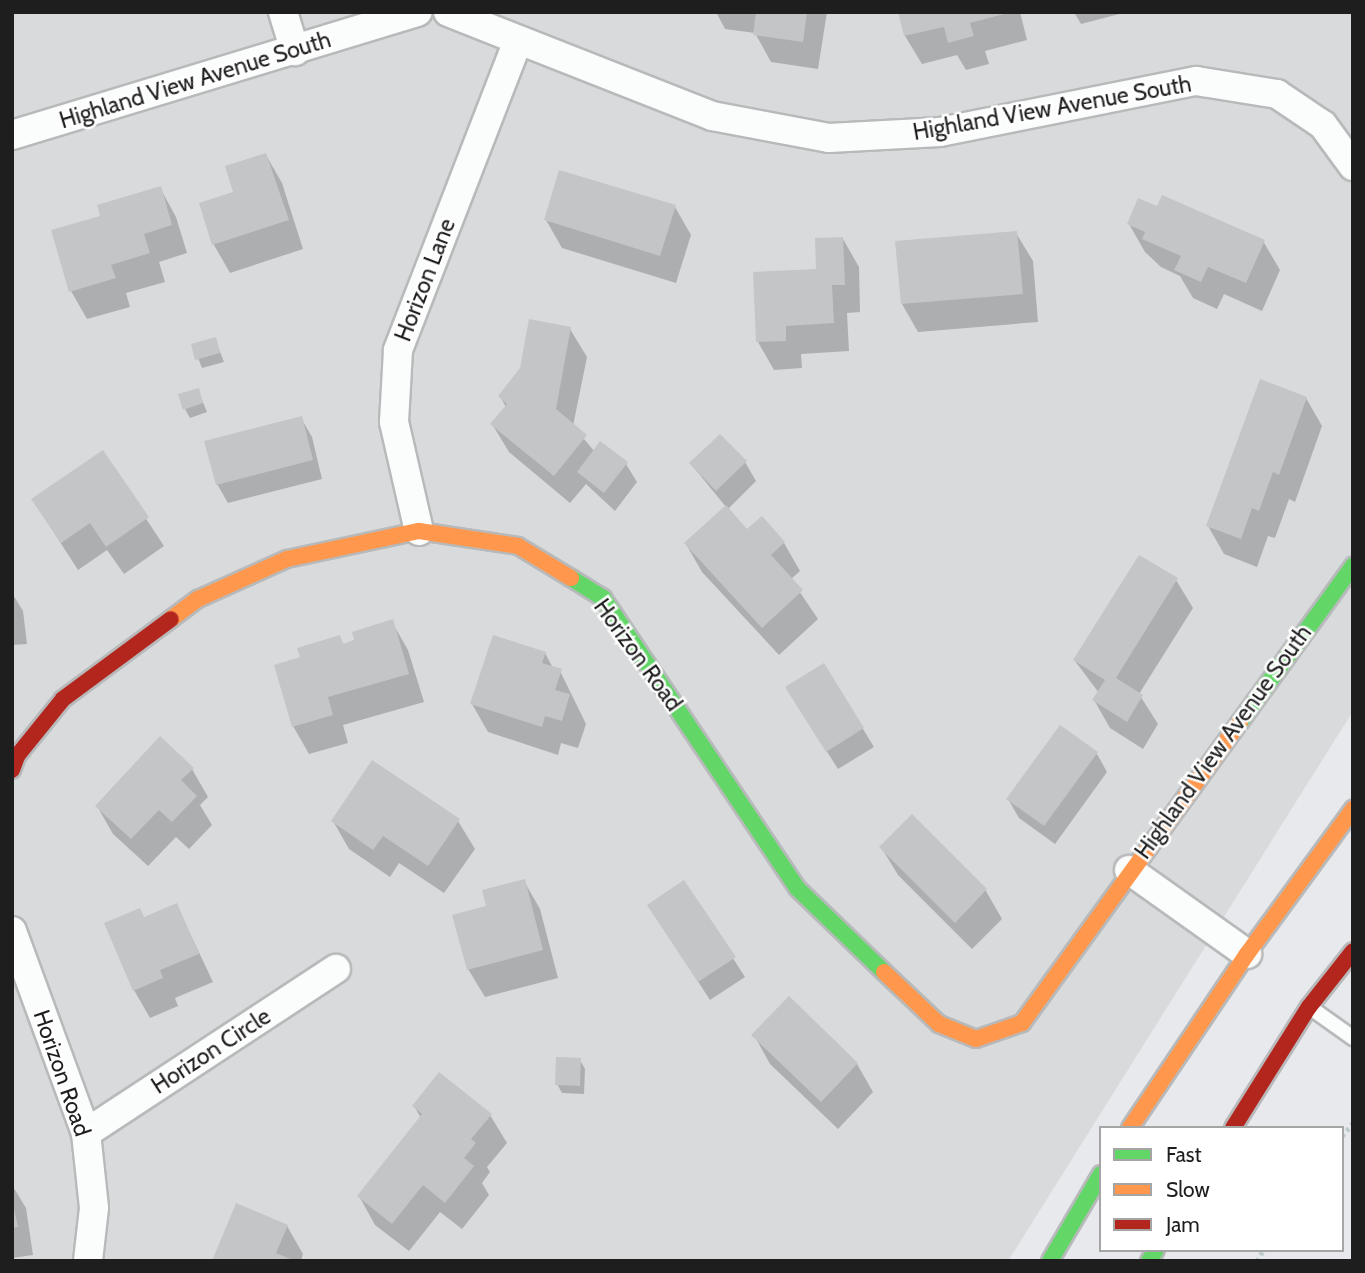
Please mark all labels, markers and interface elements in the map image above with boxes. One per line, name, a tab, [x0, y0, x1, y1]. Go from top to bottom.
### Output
street label: Highland View Avenue South	[56, 26, 334, 134]
street label: Highland View Avenue South	[911, 70, 1193, 146]
street label: Horizon Lane	[389, 215, 461, 345]
street label: Horizon Road	[588, 594, 688, 716]
street label: Highland View Avenue South	[1129, 620, 1317, 864]
street label: Horizon Circle	[146, 1002, 276, 1100]
street label: Horizon Road	[27, 1006, 97, 1140]
legend	[1099, 1126, 1344, 1252]
text: Fast	[1166, 1142, 1202, 1167]
text: Slow	[1166, 1177, 1210, 1202]
text: Jam	[1166, 1212, 1200, 1237]

